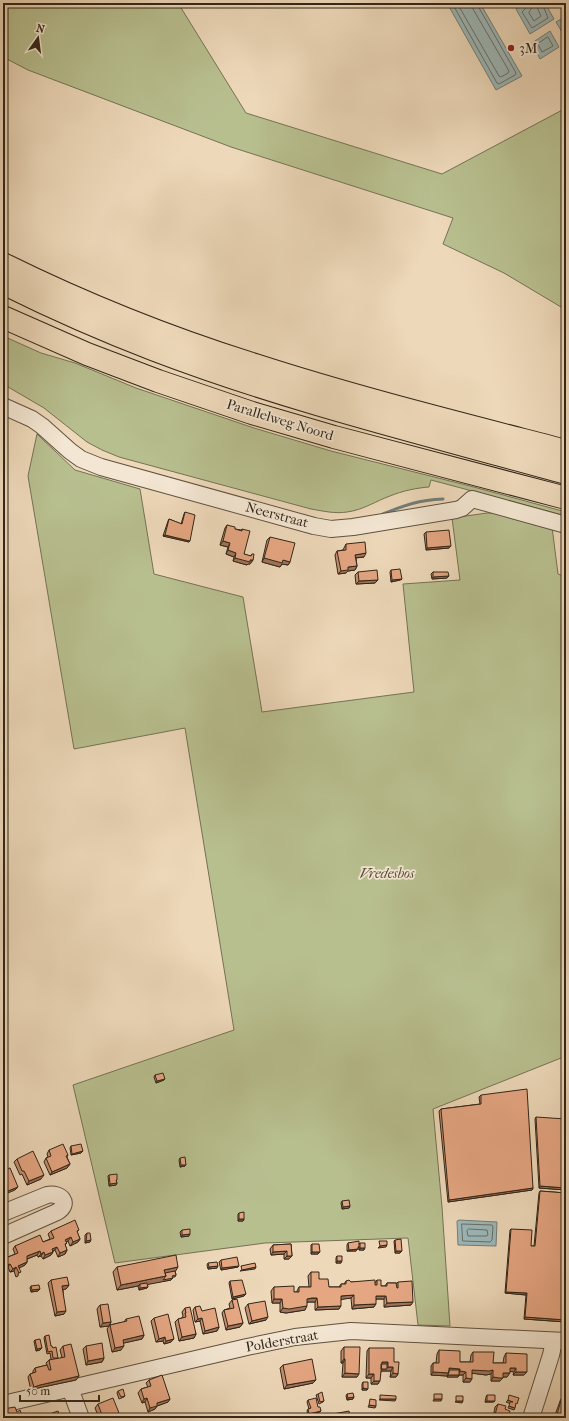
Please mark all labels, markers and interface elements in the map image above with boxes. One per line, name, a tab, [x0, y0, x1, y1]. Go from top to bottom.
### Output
north arrow	[18, 18, 58, 58]
text: N	[35, 21, 47, 36]
place label: 3M	[519, 40, 538, 57]
marker: 3M	[506, 43, 516, 53]
street label: Parallelweg Noord	[224, 396, 336, 444]
street label: Neerstraat	[244, 498, 310, 532]
park label: Vredesbos	[360, 865, 415, 882]
street label: Polderstraat	[244, 1326, 320, 1356]
scale bar	[20, 1377, 99, 1403]
text: 50 m	[26, 1384, 50, 1398]

